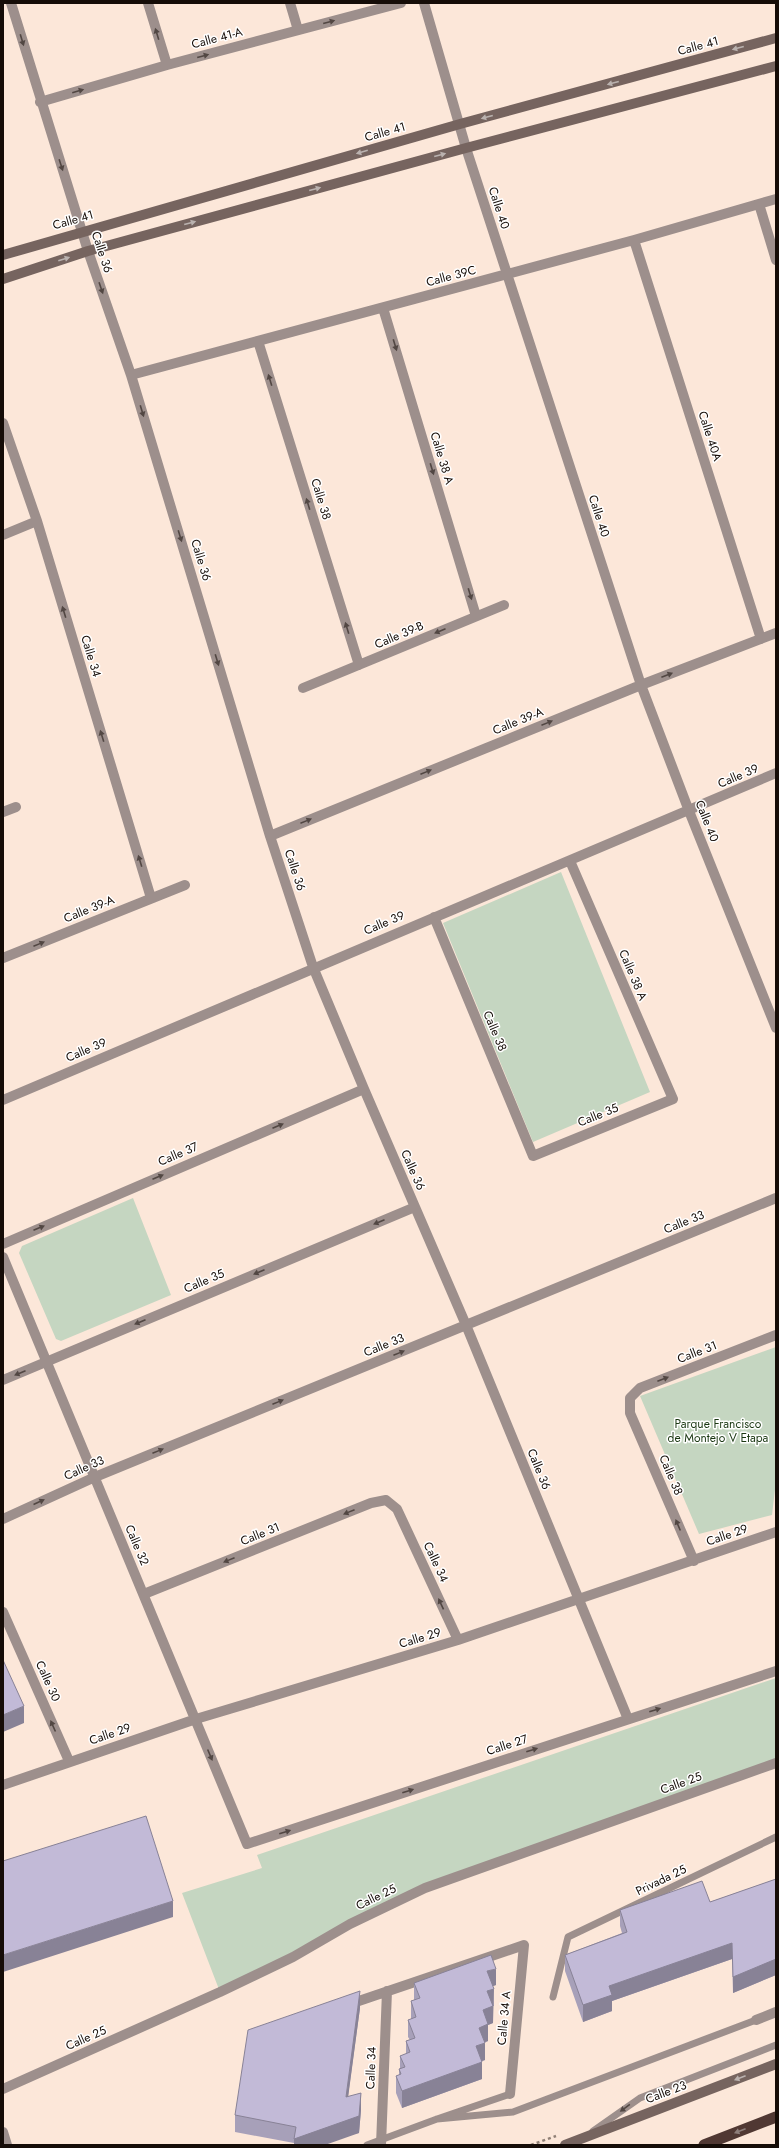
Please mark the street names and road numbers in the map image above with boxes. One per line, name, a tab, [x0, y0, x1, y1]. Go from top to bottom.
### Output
street label: Calle 41-A	[189, 23, 245, 53]
street label: Calle 41	[676, 32, 720, 60]
street label: Calle 41	[362, 118, 408, 146]
street label: Calle 40	[484, 185, 514, 231]
street label: Calle 41	[50, 206, 96, 234]
street label: Calle 36	[87, 229, 117, 275]
street label: Calle 39C	[424, 261, 478, 291]
street label: Calle 40A	[693, 409, 727, 463]
street label: Calle 38 A	[426, 430, 459, 486]
street label: Calle 38	[306, 476, 336, 522]
street label: Calle 40	[584, 493, 614, 539]
street label: Calle 36	[186, 537, 216, 583]
street label: Calle 39-B	[372, 616, 427, 653]
street label: Calle 34	[76, 633, 106, 679]
street label: Calle 39-A	[490, 703, 546, 739]
street label: Calle 39	[715, 759, 761, 793]
street label: Calle 40	[691, 797, 723, 845]
street label: Calle 36	[280, 847, 310, 893]
street label: Calle 39-A	[61, 891, 117, 927]
street label: Calle 39	[361, 906, 407, 940]
street label: Calle 38 A	[614, 947, 652, 1003]
street label: Calle 38	[478, 1008, 512, 1054]
street label: Calle 39	[63, 1033, 109, 1067]
street label: Calle 35	[575, 1099, 621, 1131]
street label: Calle 37	[155, 1137, 201, 1170]
street label: Calle 36	[396, 1147, 430, 1193]
street label: Calle 33	[661, 1206, 707, 1238]
street label: Calle 35	[181, 1264, 227, 1298]
street label: Calle 33	[361, 1329, 407, 1361]
street label: Calle 31	[675, 1336, 719, 1368]
street label: Calle 36	[523, 1446, 555, 1492]
street label: Calle 33	[61, 1451, 107, 1485]
street label: Calle 38	[654, 1452, 688, 1498]
street label: Calle 31	[238, 1518, 282, 1550]
street label: Calle 29	[704, 1519, 750, 1551]
street label: Calle 32	[120, 1522, 154, 1568]
street label: Calle 34	[419, 1539, 453, 1585]
street label: Calle 29	[397, 1623, 443, 1653]
street label: Calle 30	[31, 1658, 65, 1704]
street label: Calle 29	[87, 1718, 133, 1750]
street label: Calle 27	[484, 1730, 531, 1760]
street label: Calle 25	[658, 1767, 704, 1799]
street label: Privada 25	[633, 1860, 690, 1900]
street label: Calle 25	[353, 1879, 399, 1914]
street label: Calle 34 A	[493, 1990, 515, 2046]
street label: Calle 25	[63, 2021, 109, 2055]
street label: Calle 34	[361, 2046, 381, 2090]
street label: Calle 23	[643, 2076, 690, 2108]

